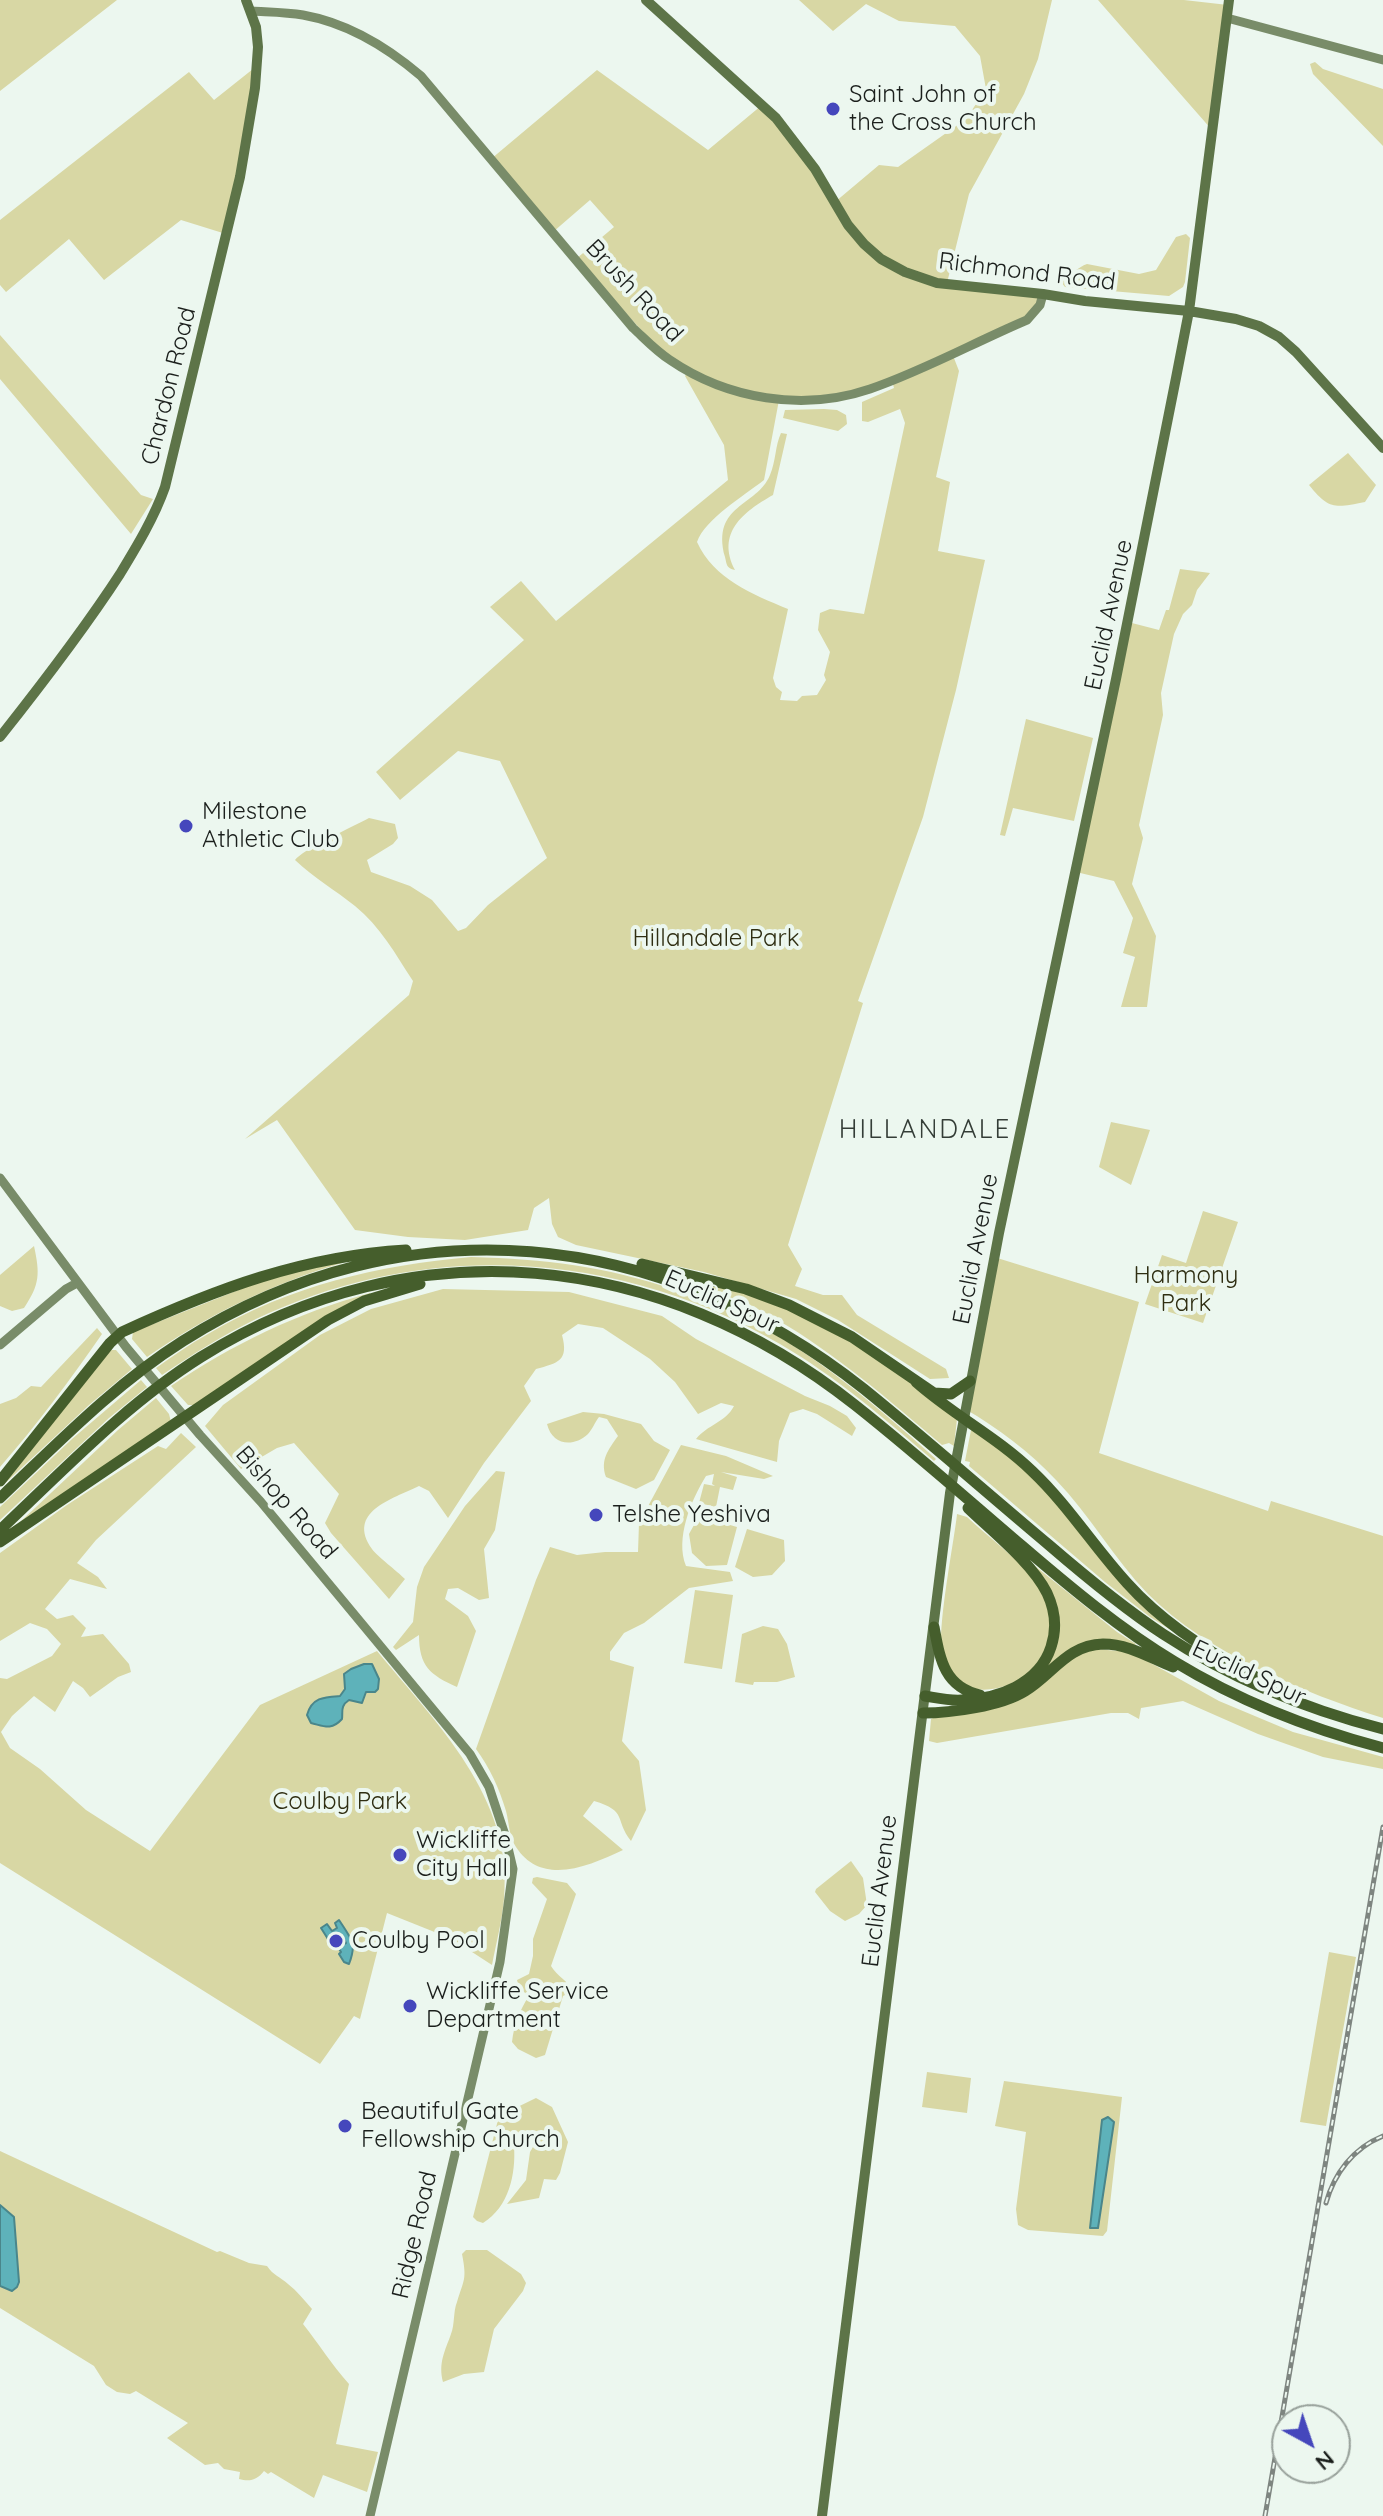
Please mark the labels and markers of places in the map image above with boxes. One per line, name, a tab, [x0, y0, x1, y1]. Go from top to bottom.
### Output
place label: Saint John of the Cross Church	[849, 81, 1037, 137]
marker: Saint John of the Cross Church	[824, 100, 842, 118]
place label: Milestone Athletic Club	[202, 798, 340, 854]
marker: Milestone Athletic Club	[177, 817, 195, 835]
place label: Telshe Yeshiva	[612, 1501, 771, 1529]
marker: Telshe Yeshiva	[587, 1506, 605, 1524]
place label: Wickliffe City Hall	[416, 1827, 511, 1883]
marker: Wickliffe City Hall	[391, 1846, 409, 1864]
place label: Coulby Pool	[352, 1927, 485, 1955]
marker: Coulby Pool	[327, 1932, 345, 1950]
place label: Wickliffe Service Department	[426, 1978, 609, 2034]
marker: Wickliffe Service Department	[401, 1997, 419, 2015]
place label: Beautiful Gate Fellowship Church	[361, 2098, 560, 2154]
marker: Beautiful Gate Fellowship Church	[336, 2117, 354, 2135]

